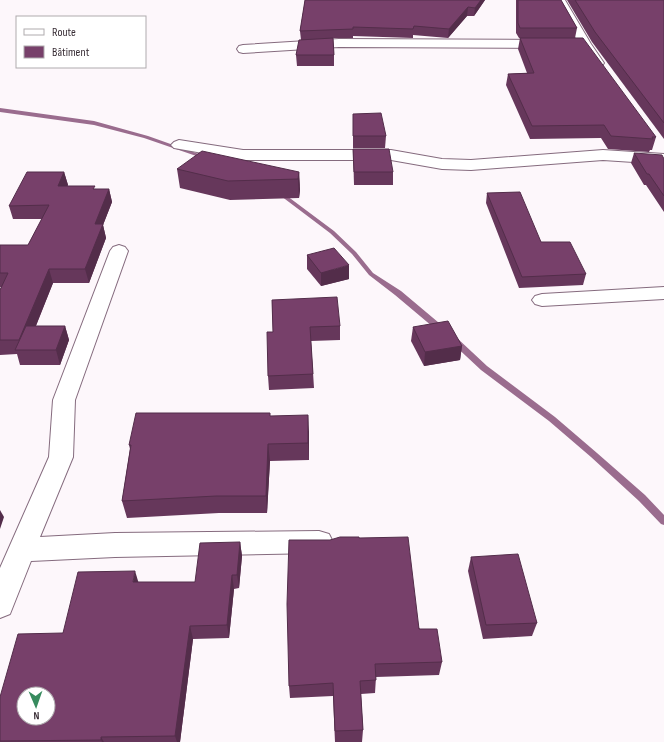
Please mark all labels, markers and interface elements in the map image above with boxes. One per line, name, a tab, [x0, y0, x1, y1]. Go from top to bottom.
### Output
legend	[16, 16, 146, 68]
text: Route	[52, 25, 76, 40]
text: Bâtiment	[52, 45, 90, 60]
north arrow	[16, 686, 56, 726]
text: N	[33, 709, 39, 722]

